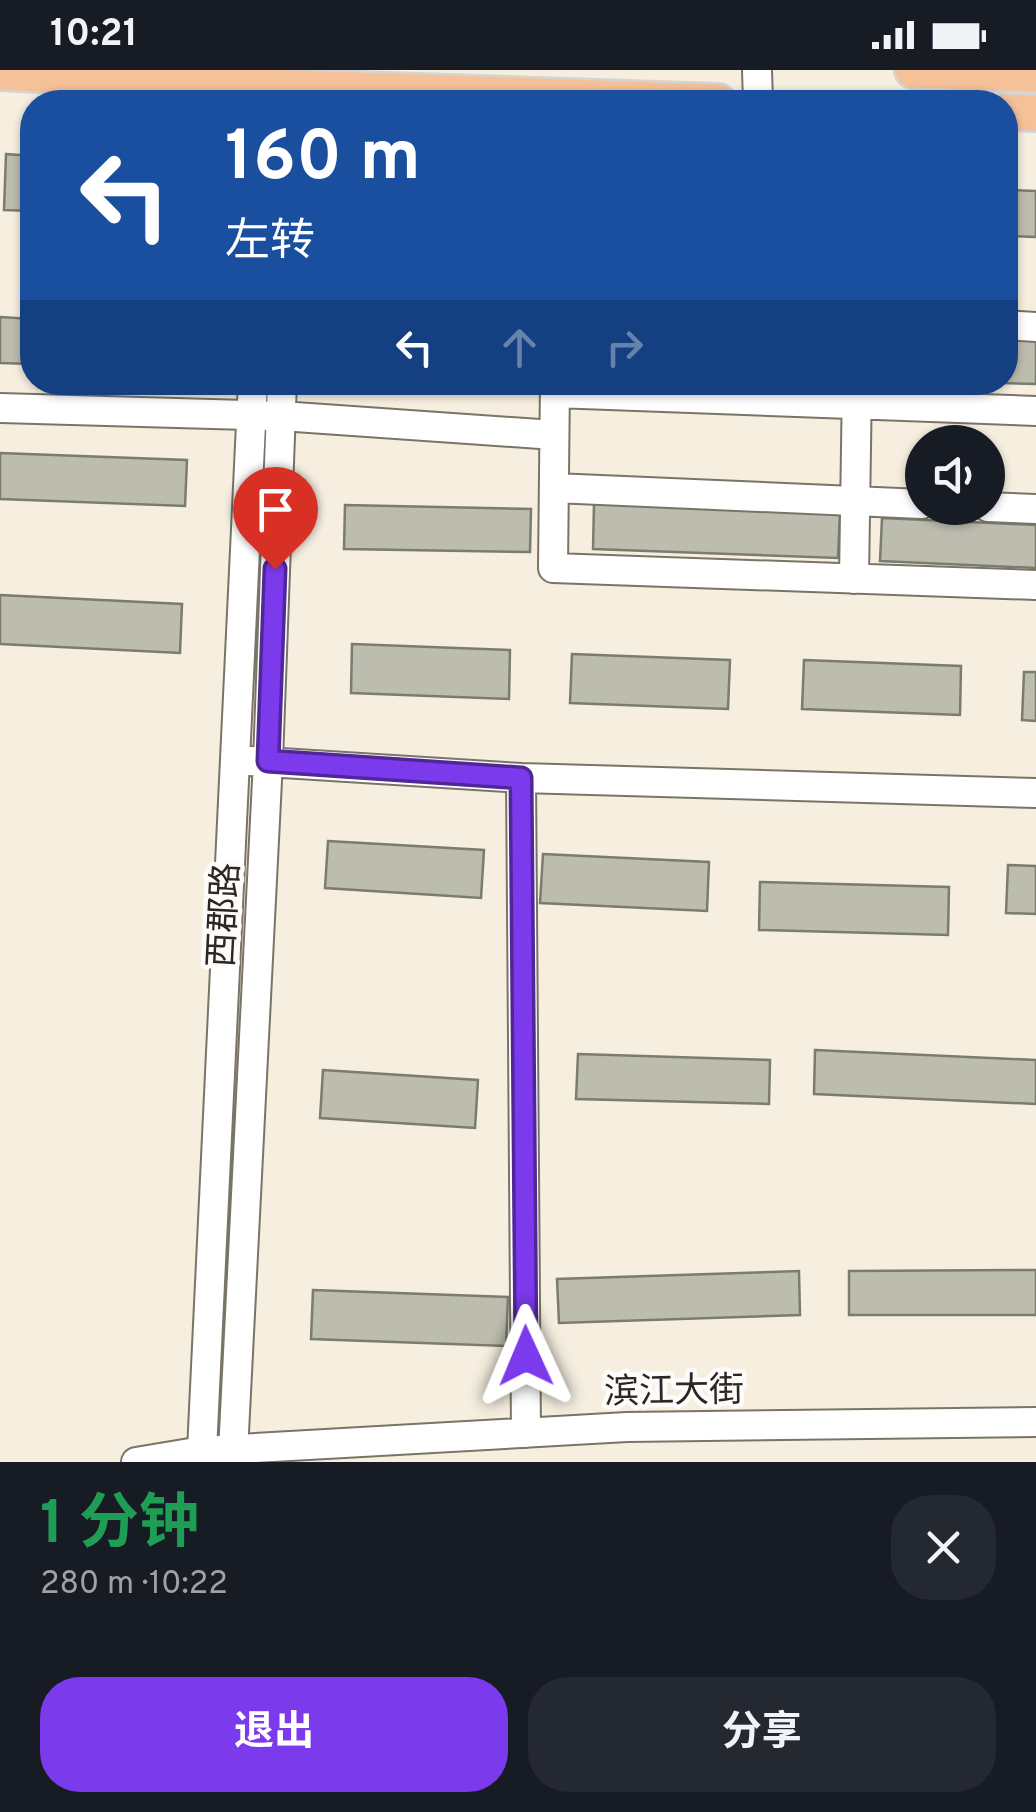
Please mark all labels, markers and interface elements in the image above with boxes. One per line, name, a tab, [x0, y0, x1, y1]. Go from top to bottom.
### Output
text: 10:21	[50, 11, 138, 60]
text: 160 m	[225, 116, 421, 205]
icon: left	[60, 130, 190, 260]
text: 左转	[225, 215, 315, 272]
icon: left	[387, 320, 442, 375]
icon: ahead	[492, 320, 547, 375]
icon: right	[597, 320, 652, 375]
map controls	[905, 425, 1005, 525]
button: sound	[905, 425, 1005, 525]
pin	[233, 467, 318, 570]
icon: arrive	[248, 482, 303, 537]
street label: 西郡路	[201, 862, 251, 969]
position arrow	[474, 1304, 578, 1408]
street label: 滨江大街	[604, 1370, 744, 1416]
text: 1 分钟	[40, 1489, 199, 1565]
button: close	[891, 1495, 996, 1600]
text: 280 m · 10:22	[40, 1565, 228, 1605]
button: 退出	[40, 1677, 508, 1792]
button: 分享	[528, 1677, 996, 1792]

